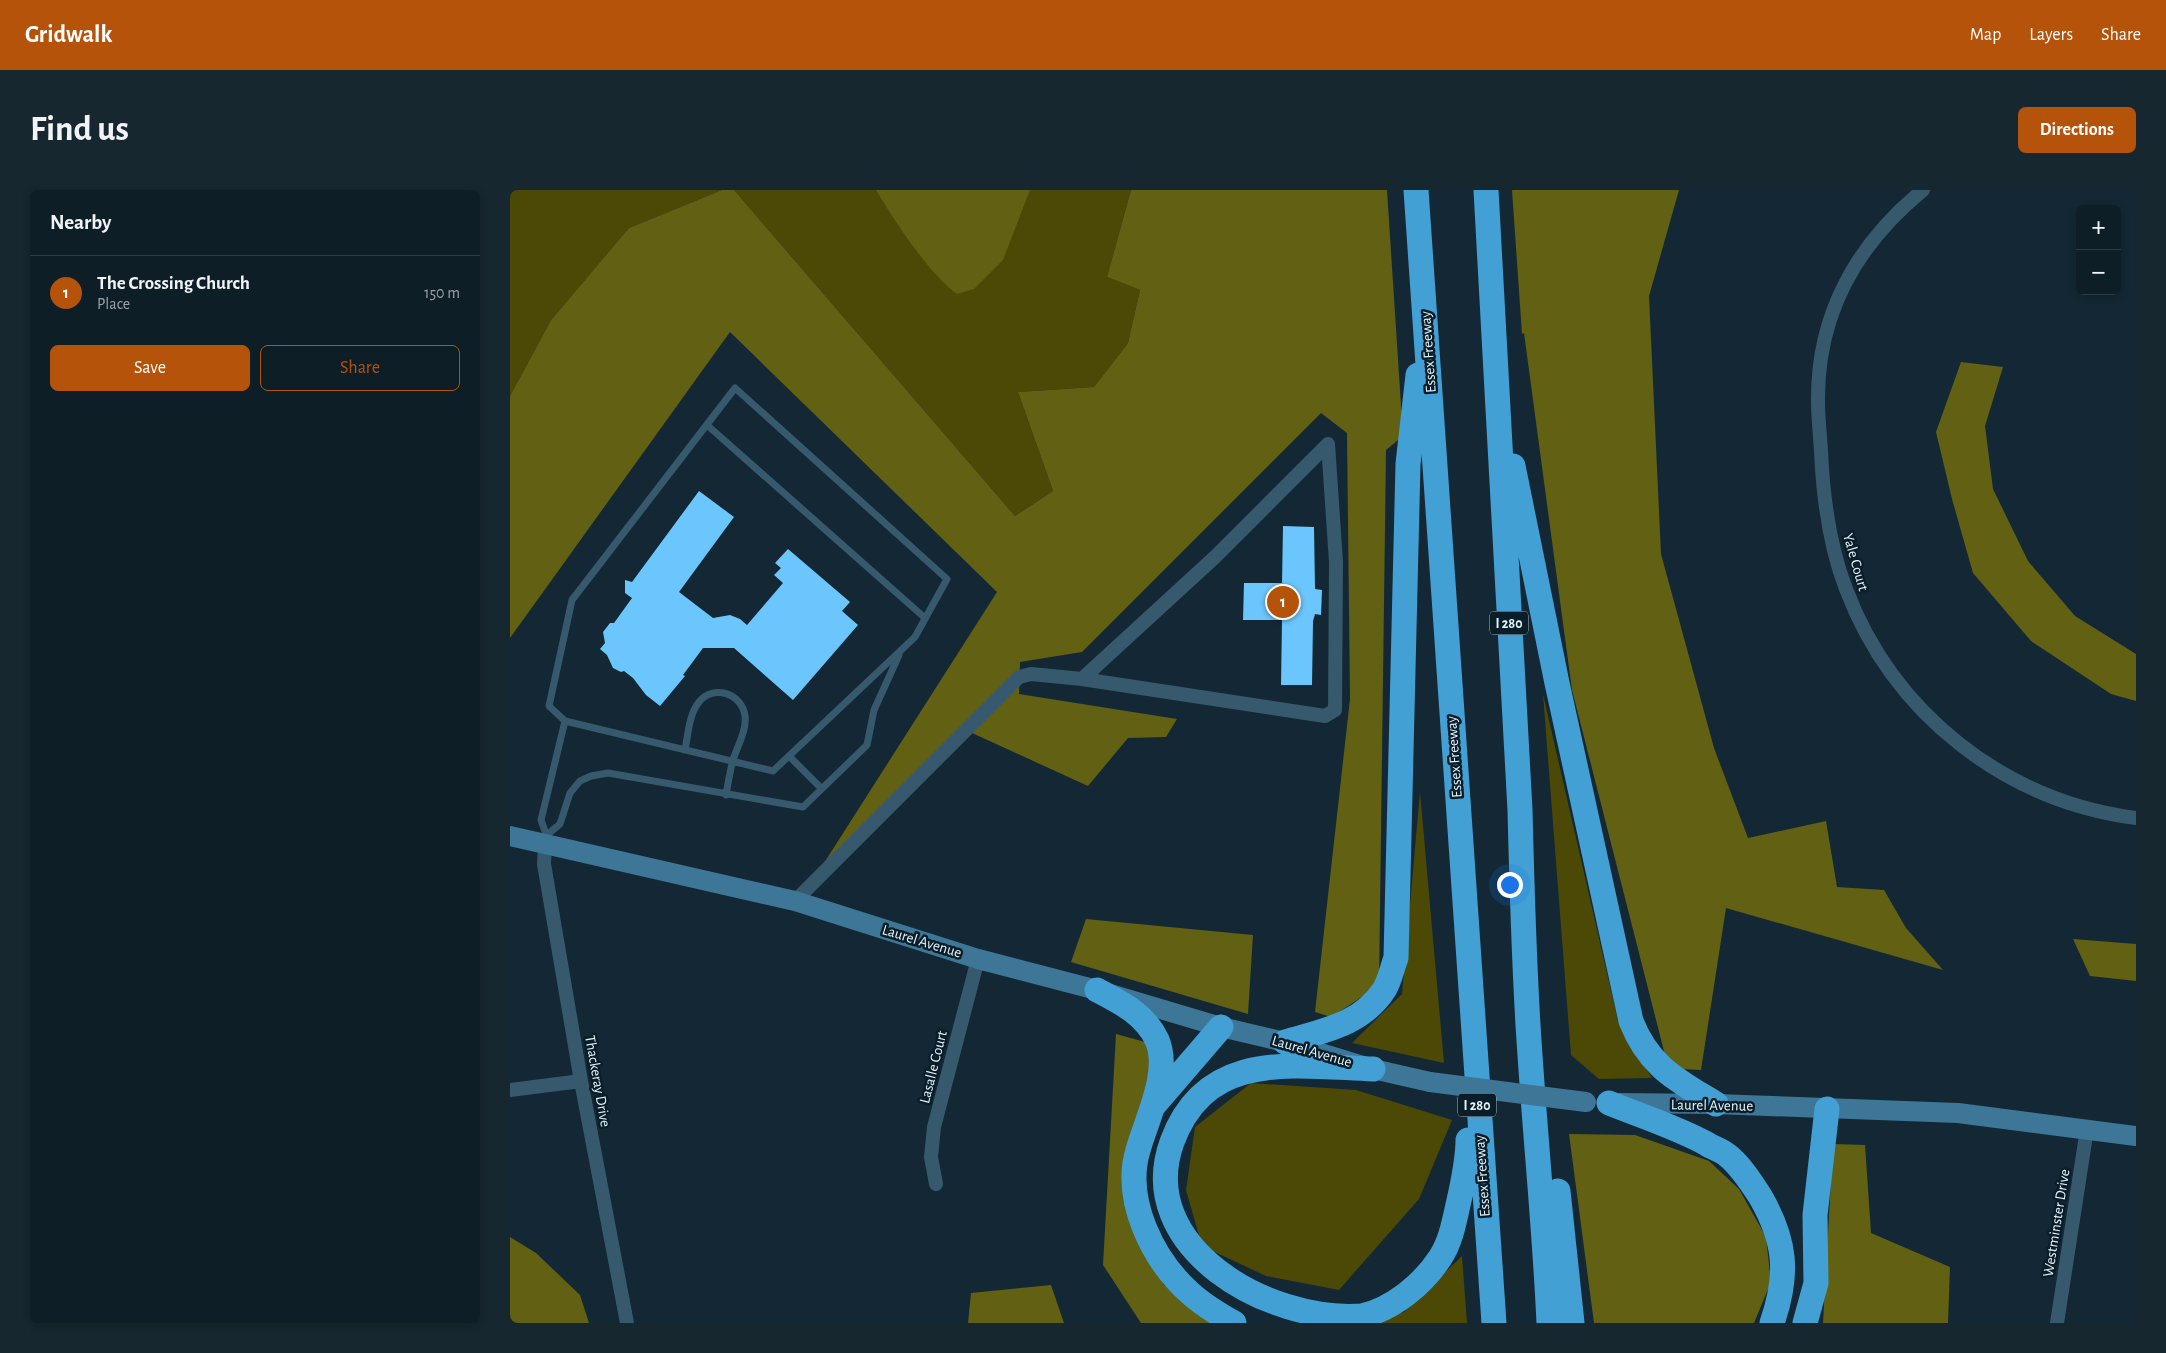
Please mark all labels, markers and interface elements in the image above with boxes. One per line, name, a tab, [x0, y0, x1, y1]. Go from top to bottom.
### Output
text: Gridwalk	[25, 23, 112, 47]
text: Map	[1970, 26, 2001, 44]
text: Layers	[2029, 26, 2073, 44]
text: Share	[2101, 26, 2141, 44]
button: Directions	[2018, 107, 2136, 153]
text: Find us	[30, 112, 129, 147]
map controls	[2076, 205, 2121, 295]
button: +	[2076, 205, 2121, 250]
text: Nearby	[50, 212, 111, 233]
button: −	[2076, 250, 2121, 295]
text: The Crossing Church	[97, 274, 250, 293]
text: 1	[63, 285, 69, 301]
text: 150 m	[424, 285, 460, 301]
text: Place	[97, 296, 130, 312]
street label: Essex Freeway	[1418, 310, 1439, 393]
button: Save	[50, 345, 250, 391]
button: Share	[260, 345, 460, 391]
street label: Yale Court	[1840, 532, 1871, 593]
pin: 1	[1267, 583, 1299, 621]
road number: I 280	[1490, 612, 1528, 634]
street label: Essex Freeway	[1444, 715, 1465, 798]
your location	[1497, 872, 1523, 898]
street label: Laurel Avenue	[880, 922, 963, 961]
street label: Lasalle Court	[917, 1029, 950, 1105]
street label: Laurel Avenue	[1270, 1033, 1354, 1070]
street label: Thackeray Drive	[582, 1034, 613, 1128]
road number: I 280	[1458, 1094, 1496, 1116]
street label: Laurel Avenue	[1671, 1097, 1753, 1114]
street label: Essex Freeway	[1472, 1134, 1493, 1217]
street label: Westminster Drive	[2041, 1168, 2072, 1278]

